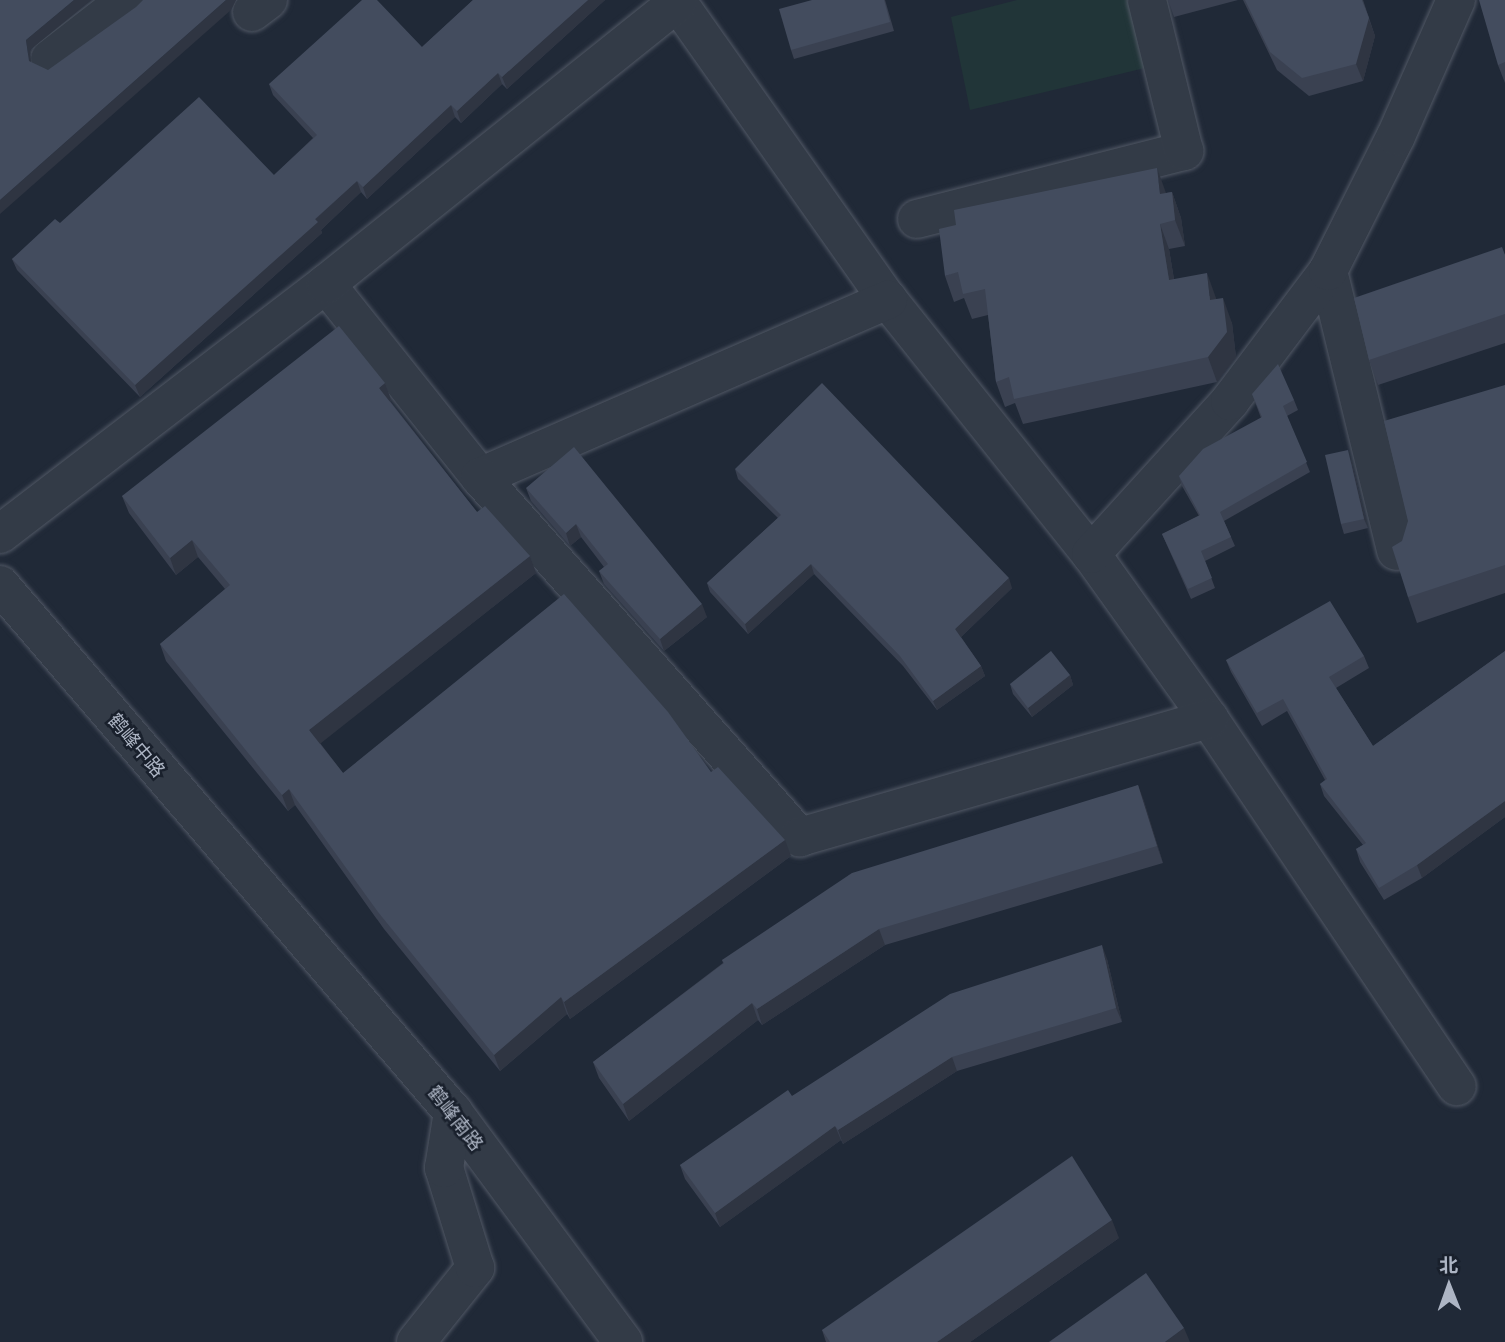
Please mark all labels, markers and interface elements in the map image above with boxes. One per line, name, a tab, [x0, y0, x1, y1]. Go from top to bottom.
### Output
street label: 鹤峰中路	[104, 709, 170, 781]
street label: 鹤峰南路	[424, 1081, 488, 1155]
north arrow	[1414, 1251, 1484, 1321]
text: 北	[1439, 1253, 1458, 1276]

